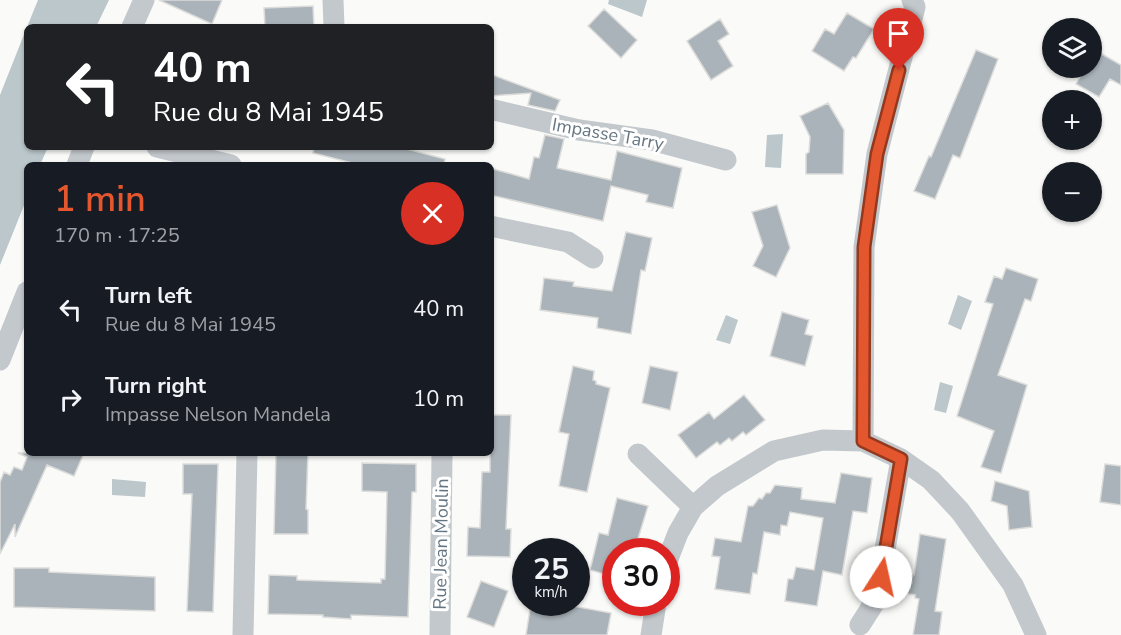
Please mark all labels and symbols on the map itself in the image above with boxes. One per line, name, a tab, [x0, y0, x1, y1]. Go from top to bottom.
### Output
pin	[873, 8, 924, 70]
street label: Impasse Tarry	[550, 112, 667, 156]
street label: Rue Jean Moulin	[428, 478, 454, 610]
speed limit sign: 30	[602, 538, 680, 616]
position arrow	[849, 545, 913, 609]

